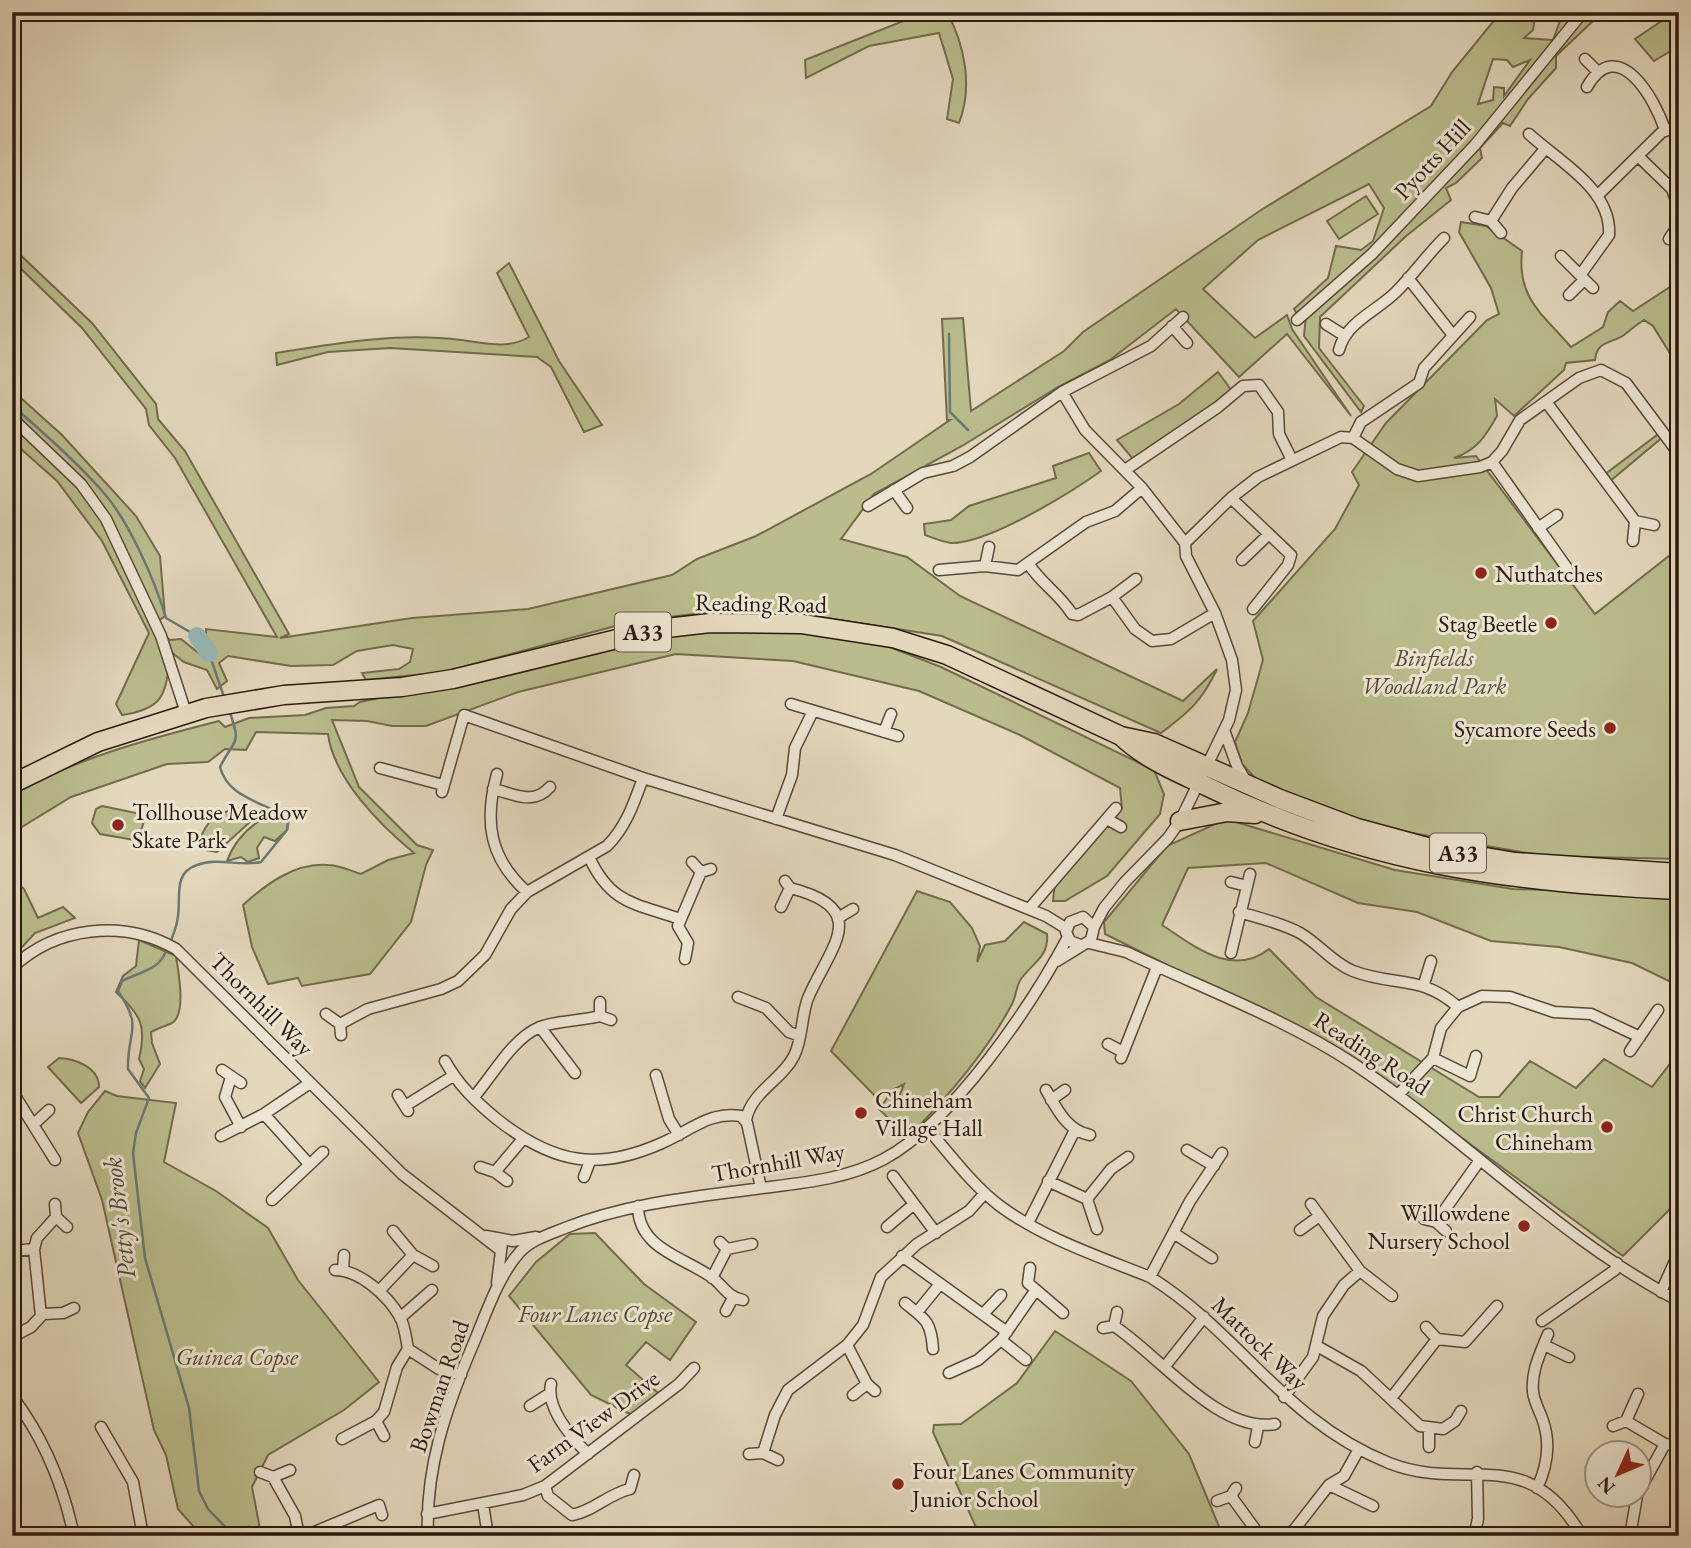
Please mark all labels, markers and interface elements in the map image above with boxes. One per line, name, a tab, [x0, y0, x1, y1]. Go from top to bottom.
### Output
street label: Pyotts Hill	[1387, 112, 1477, 206]
place label: Nuthatches	[1495, 558, 1603, 589]
marker: Nuthatches	[1473, 565, 1489, 581]
street label: Reading Road	[695, 586, 828, 620]
place label: Stag Beetle	[1438, 608, 1537, 639]
road number: A33	[615, 612, 671, 652]
marker: Stag Beetle	[1543, 615, 1559, 631]
park label: Binfields Woodland Park	[1361, 642, 1507, 701]
place label: Sycamore Seeds	[1454, 713, 1596, 744]
marker: Sycamore Seeds	[1602, 720, 1618, 736]
place label: Tollhouse Meadow Skate Park	[132, 796, 308, 855]
marker: Tollhouse Meadow Skate Park	[110, 817, 126, 833]
road number: A33	[1430, 834, 1486, 873]
street label: Thornhill Way	[203, 945, 321, 1063]
street label: Reading Road	[1308, 1004, 1437, 1102]
place label: Chineham Village Hall	[875, 1084, 983, 1143]
place label: Christ Church Chineham	[1457, 1098, 1593, 1157]
marker: Chineham Village Hall	[853, 1105, 869, 1121]
marker: Christ Church Chineham	[1599, 1119, 1615, 1135]
street label: Thornhill Way	[709, 1135, 848, 1189]
water label: Petty's Brook	[95, 1155, 143, 1281]
place label: Willowdene Nursery School	[1367, 1197, 1510, 1256]
marker: Willowdene Nursery School	[1516, 1218, 1532, 1234]
street label: Mattock Way	[1205, 1289, 1315, 1397]
park label: Four Lanes Copse	[517, 1298, 673, 1329]
street label: Bowman Road	[402, 1315, 476, 1456]
park label: Guinea Copse	[176, 1341, 299, 1372]
street label: Farm View Drive	[521, 1363, 665, 1479]
north arrow	[1582, 1440, 1652, 1510]
place label: Four Lanes Community Junior School	[910, 1455, 1135, 1514]
text: N	[1591, 1471, 1620, 1500]
marker: Four Lanes Community Junior School	[890, 1476, 906, 1492]

